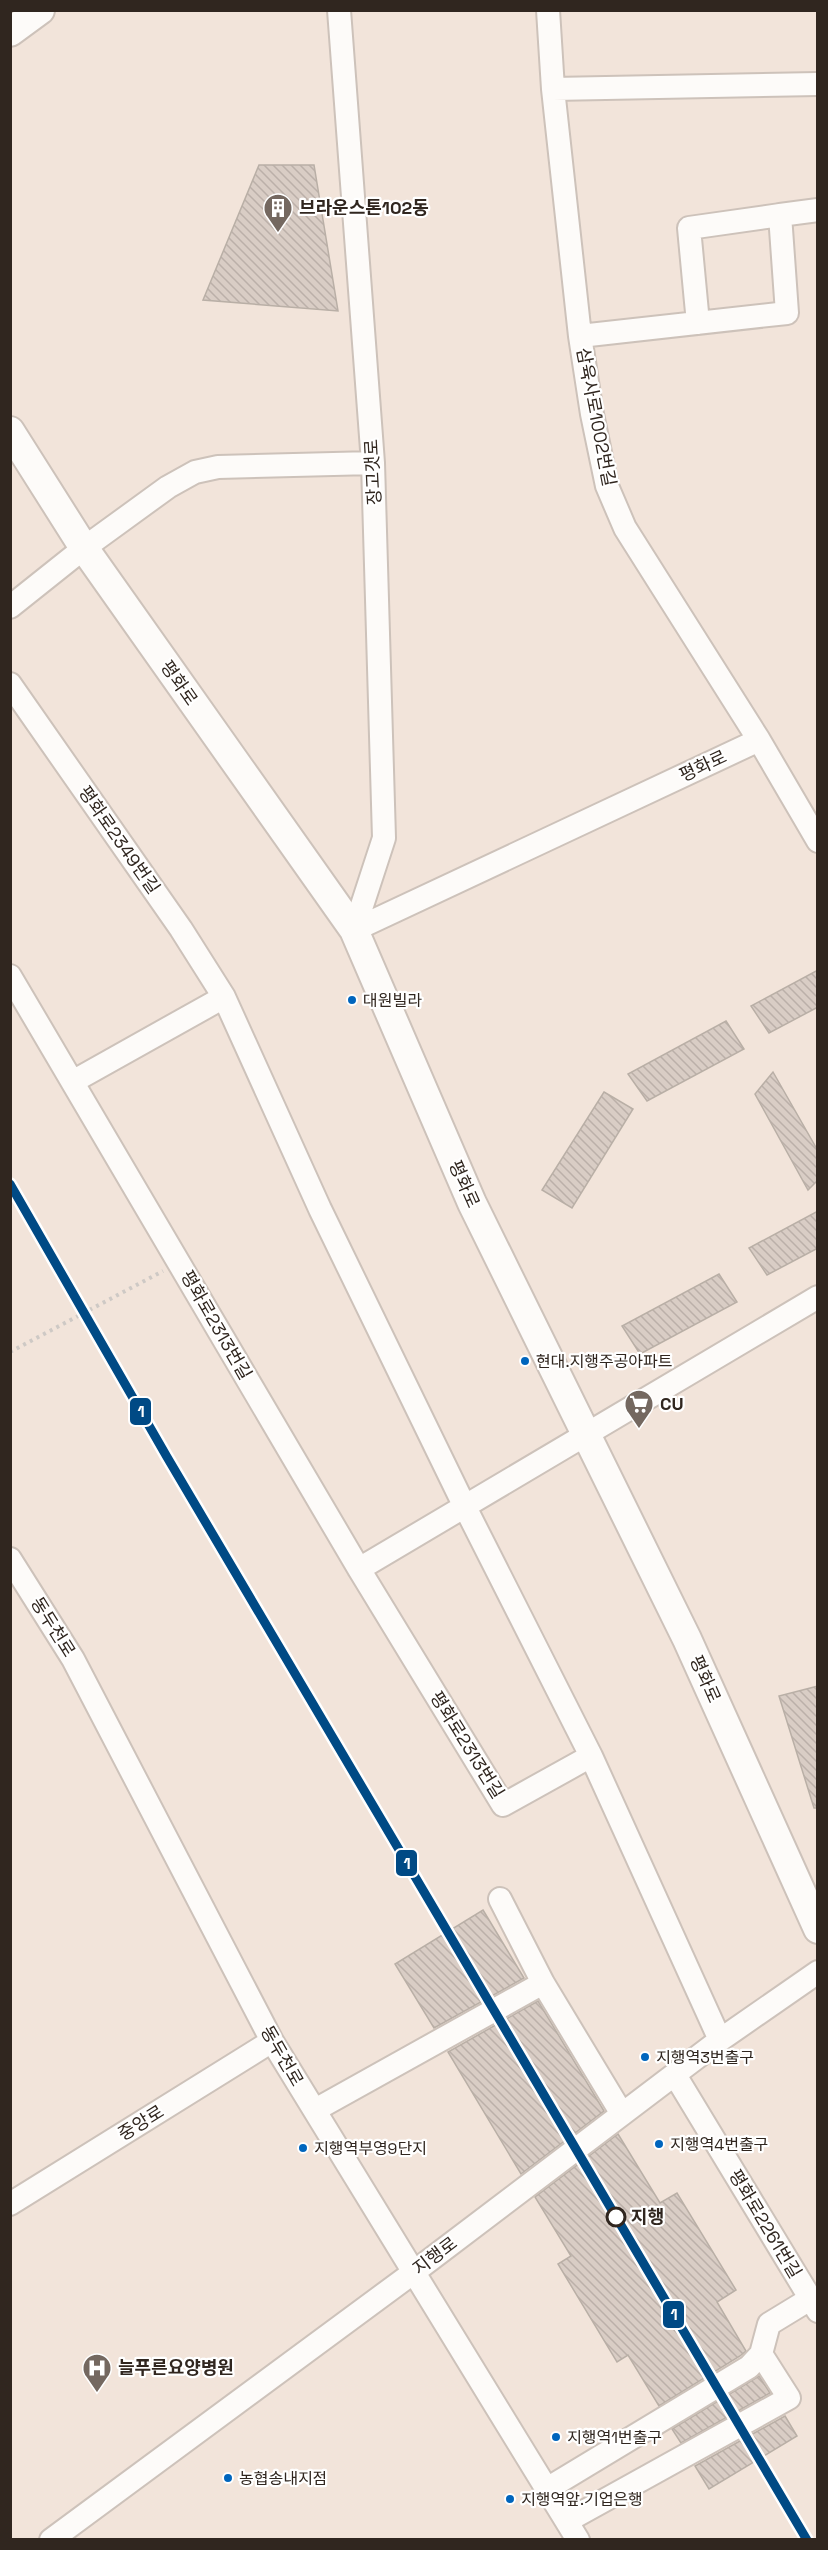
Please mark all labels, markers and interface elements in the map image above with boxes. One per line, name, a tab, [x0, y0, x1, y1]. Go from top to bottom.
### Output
building icon: 브라운스톤102동	[262, 192, 294, 234]
place label: 브라운스톤102동	[299, 196, 429, 219]
street label: 삼육사로1002번길	[572, 346, 621, 488]
street label: 장고갯로	[359, 438, 386, 506]
street label: 평화로	[156, 656, 203, 710]
street label: 평화로	[675, 745, 730, 786]
street label: 평화로2349번길	[74, 781, 165, 898]
place label: 대원빌라	[363, 990, 422, 1011]
marker: 대원빌라	[346, 994, 358, 1006]
street label: 평화로	[444, 1156, 485, 1211]
street label: 평화로2313번길	[176, 1266, 257, 1384]
place label: 현대.지행주공아파트	[536, 1351, 673, 1372]
marker: 현대.지행주공아파트	[519, 1355, 531, 1367]
supermarket icon: CU	[623, 1388, 655, 1430]
place label: CU	[660, 1392, 684, 1415]
line badge: 1	[129, 1397, 152, 1426]
text: 1	[137, 1401, 145, 1422]
street label: 동두천로	[26, 1593, 81, 1661]
street label: 평화로	[685, 1651, 726, 1706]
street label: 평화로2313번길	[425, 1687, 510, 1803]
line badge: 1	[395, 1849, 418, 1877]
text: 1	[403, 1853, 411, 1874]
street label: 동두천로	[256, 2021, 309, 2090]
place label: 지행역3번출구	[656, 2047, 754, 2068]
marker: 지행역3번출구	[639, 2051, 651, 2063]
street label: 중앙로	[114, 2100, 168, 2145]
place label: 지행역4번출구	[670, 2134, 768, 2155]
place label: 지행역부영9단지	[314, 2138, 427, 2159]
marker: 지행역4번출구	[653, 2138, 665, 2150]
marker: 지행역부영9단지	[297, 2142, 309, 2154]
street label: 평화로2261번길	[724, 2165, 807, 2282]
place label: 지행	[631, 2205, 664, 2228]
marker: 지행	[606, 2207, 626, 2227]
street label: 지행로	[408, 2231, 461, 2280]
line badge: 1	[662, 2300, 685, 2329]
text: 1	[670, 2304, 678, 2325]
hospital icon: 늘푸른요양병원	[81, 2352, 113, 2394]
place label: 늘푸른요양병원	[118, 2356, 234, 2379]
place label: 지행역1번출구	[567, 2427, 662, 2448]
marker: 지행역1번출구	[550, 2431, 562, 2443]
place label: 농협송내지점	[239, 2468, 327, 2489]
marker: 농협송내지점	[222, 2472, 234, 2484]
place label: 지행역앞.기업은행	[521, 2489, 643, 2510]
marker: 지행역앞.기업은행	[504, 2493, 516, 2505]

